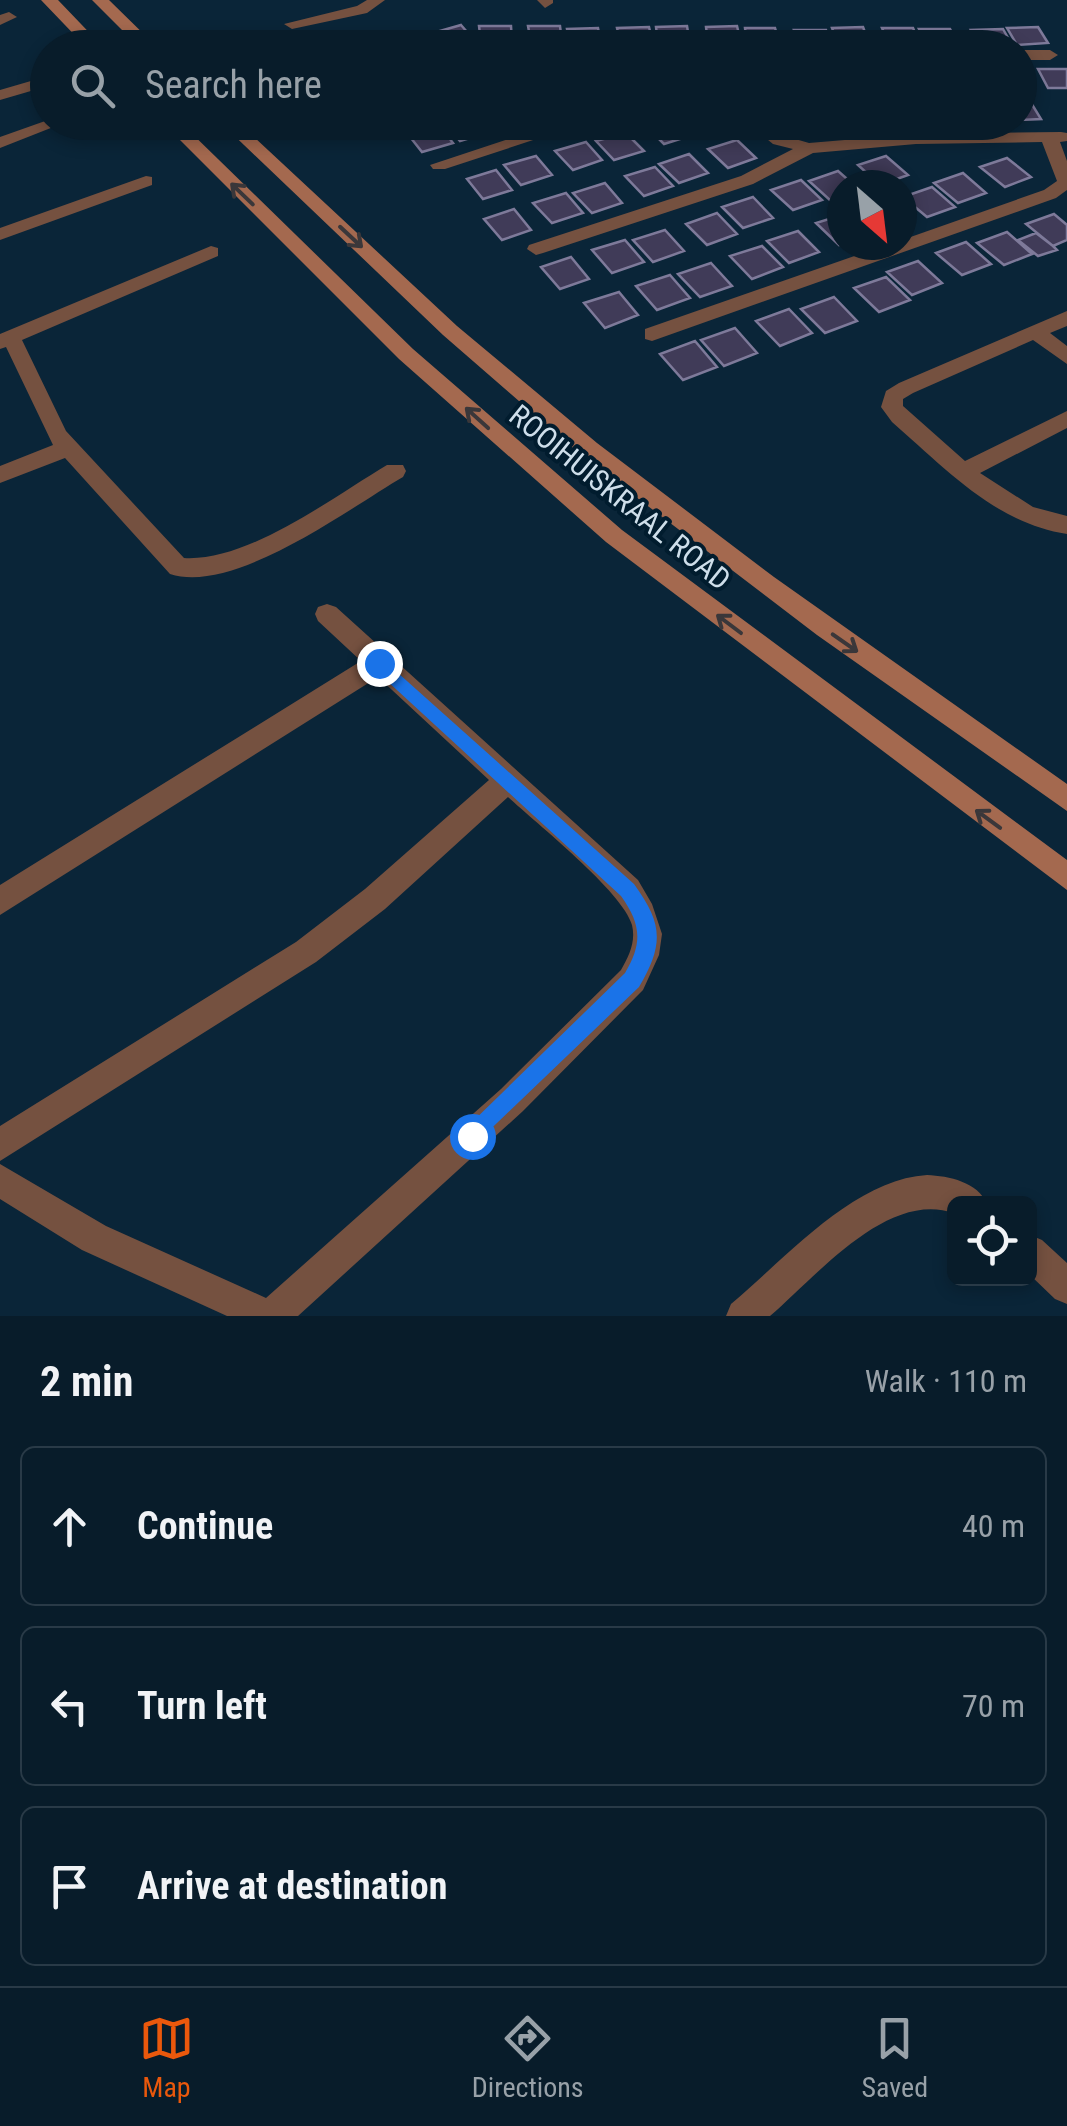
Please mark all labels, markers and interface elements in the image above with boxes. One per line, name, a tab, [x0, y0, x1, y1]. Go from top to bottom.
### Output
search box	[30, 30, 1037, 140]
icon: search	[65, 58, 120, 113]
text: Search here	[145, 63, 322, 107]
north arrow	[827, 170, 917, 260]
one-way arrow	[230, 182, 254, 206]
one-way arrow	[338, 225, 362, 249]
street label: ROOIHUISKRAAL ROAD	[502, 397, 738, 597]
one-way arrow	[465, 407, 490, 430]
one-way arrow	[716, 613, 743, 634]
one-way arrow	[831, 632, 858, 653]
route end	[357, 641, 403, 687]
one-way arrow	[975, 809, 1003, 830]
route start	[450, 1114, 496, 1160]
map controls	[947, 1196, 1037, 1286]
button: locate	[947, 1196, 1037, 1286]
text: 2 min	[40, 1357, 133, 1406]
text: Walk · 110 m	[865, 1362, 1027, 1400]
icon: ahead	[42, 1499, 97, 1554]
text: Continue	[137, 1504, 273, 1548]
text: 40 m	[962, 1507, 1025, 1545]
icon: left	[42, 1679, 97, 1734]
text: Turn left	[137, 1684, 267, 1728]
text: 70 m	[962, 1687, 1025, 1725]
icon: arrive	[42, 1859, 97, 1914]
text: Arrive at destination	[137, 1864, 447, 1908]
tab: Map	[139, 2011, 194, 2104]
tab: Directions	[472, 2011, 584, 2104]
tab: Saved	[861, 2011, 928, 2104]

